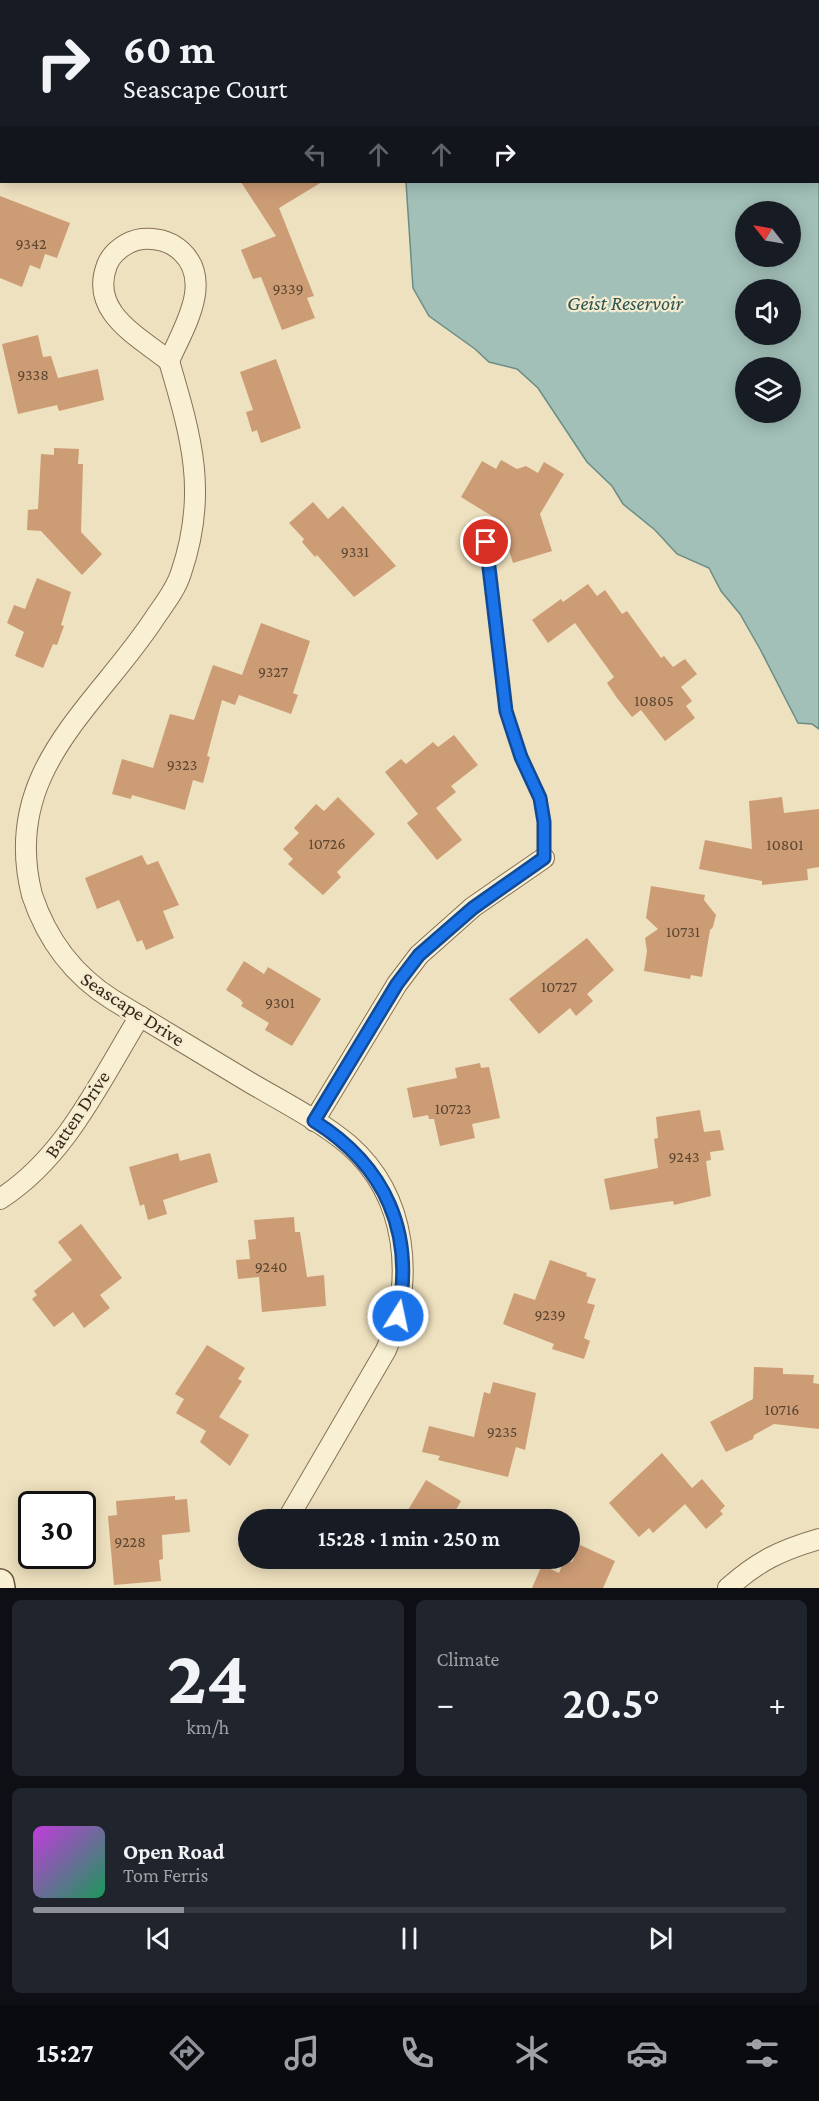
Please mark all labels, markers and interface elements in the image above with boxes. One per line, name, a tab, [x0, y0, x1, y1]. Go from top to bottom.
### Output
icon: right	[24, 24, 102, 102]
text: 60 m	[123, 25, 215, 72]
text: Seascape Court	[123, 74, 287, 104]
icon: left	[299, 138, 332, 171]
icon: ahead	[362, 138, 395, 171]
icon: ahead	[425, 138, 458, 171]
icon: right	[488, 138, 521, 171]
north arrow	[735, 201, 801, 267]
map controls	[735, 201, 801, 423]
house number: 9342	[15, 235, 47, 252]
button: sound	[735, 279, 801, 345]
house number: 9339	[272, 280, 304, 297]
water label: Geist Reservoir	[567, 291, 684, 315]
button: layers	[735, 357, 801, 423]
house number: 9338	[17, 366, 49, 383]
pin	[460, 516, 511, 567]
icon: arrive	[469, 525, 502, 558]
house number: 9331	[341, 543, 369, 560]
house number: 9327	[258, 663, 289, 680]
house number: 10805	[634, 692, 674, 709]
house number: 9323	[167, 756, 197, 773]
house number: 10726	[308, 835, 346, 852]
house number: 10801	[766, 836, 804, 853]
house number: 10731	[666, 923, 700, 940]
street label: Seascape Drive	[76, 967, 189, 1052]
house number: 10727	[541, 978, 578, 995]
house number: 9301	[265, 994, 295, 1011]
street label: Batten Drive	[40, 1066, 114, 1162]
house number: 10723	[435, 1100, 471, 1117]
house number: 9243	[668, 1148, 700, 1165]
house number: 9240	[255, 1258, 287, 1275]
position arrow	[366, 1284, 430, 1348]
house number: 9239	[534, 1306, 566, 1323]
house number: 10716	[765, 1401, 799, 1418]
house number: 9235	[487, 1423, 517, 1440]
speed limit sign: 30	[18, 1491, 96, 1569]
text: 15:28 · 1 min · 250 m	[318, 1526, 500, 1551]
house number: 9228	[114, 1533, 146, 1550]
text: 24	[167, 1633, 249, 1720]
text: Climate	[437, 1648, 499, 1670]
text: 20.5°	[563, 1678, 660, 1728]
text: −	[437, 1685, 454, 1722]
text: +	[769, 1685, 786, 1722]
text: km/h	[186, 1716, 229, 1738]
text: Open Road	[123, 1839, 225, 1864]
text: Tom Ferris	[123, 1864, 208, 1886]
icon: previous	[142, 1922, 175, 1955]
icon: pause	[393, 1922, 426, 1955]
icon: next	[644, 1922, 677, 1955]
icon: directions	[166, 2032, 208, 2074]
icon: music	[281, 2032, 323, 2074]
icon: phone	[396, 2032, 438, 2074]
icon: climate	[511, 2032, 553, 2074]
icon: car	[626, 2032, 668, 2074]
icon: filters	[741, 2032, 783, 2074]
text: 15:27	[36, 2038, 93, 2068]

